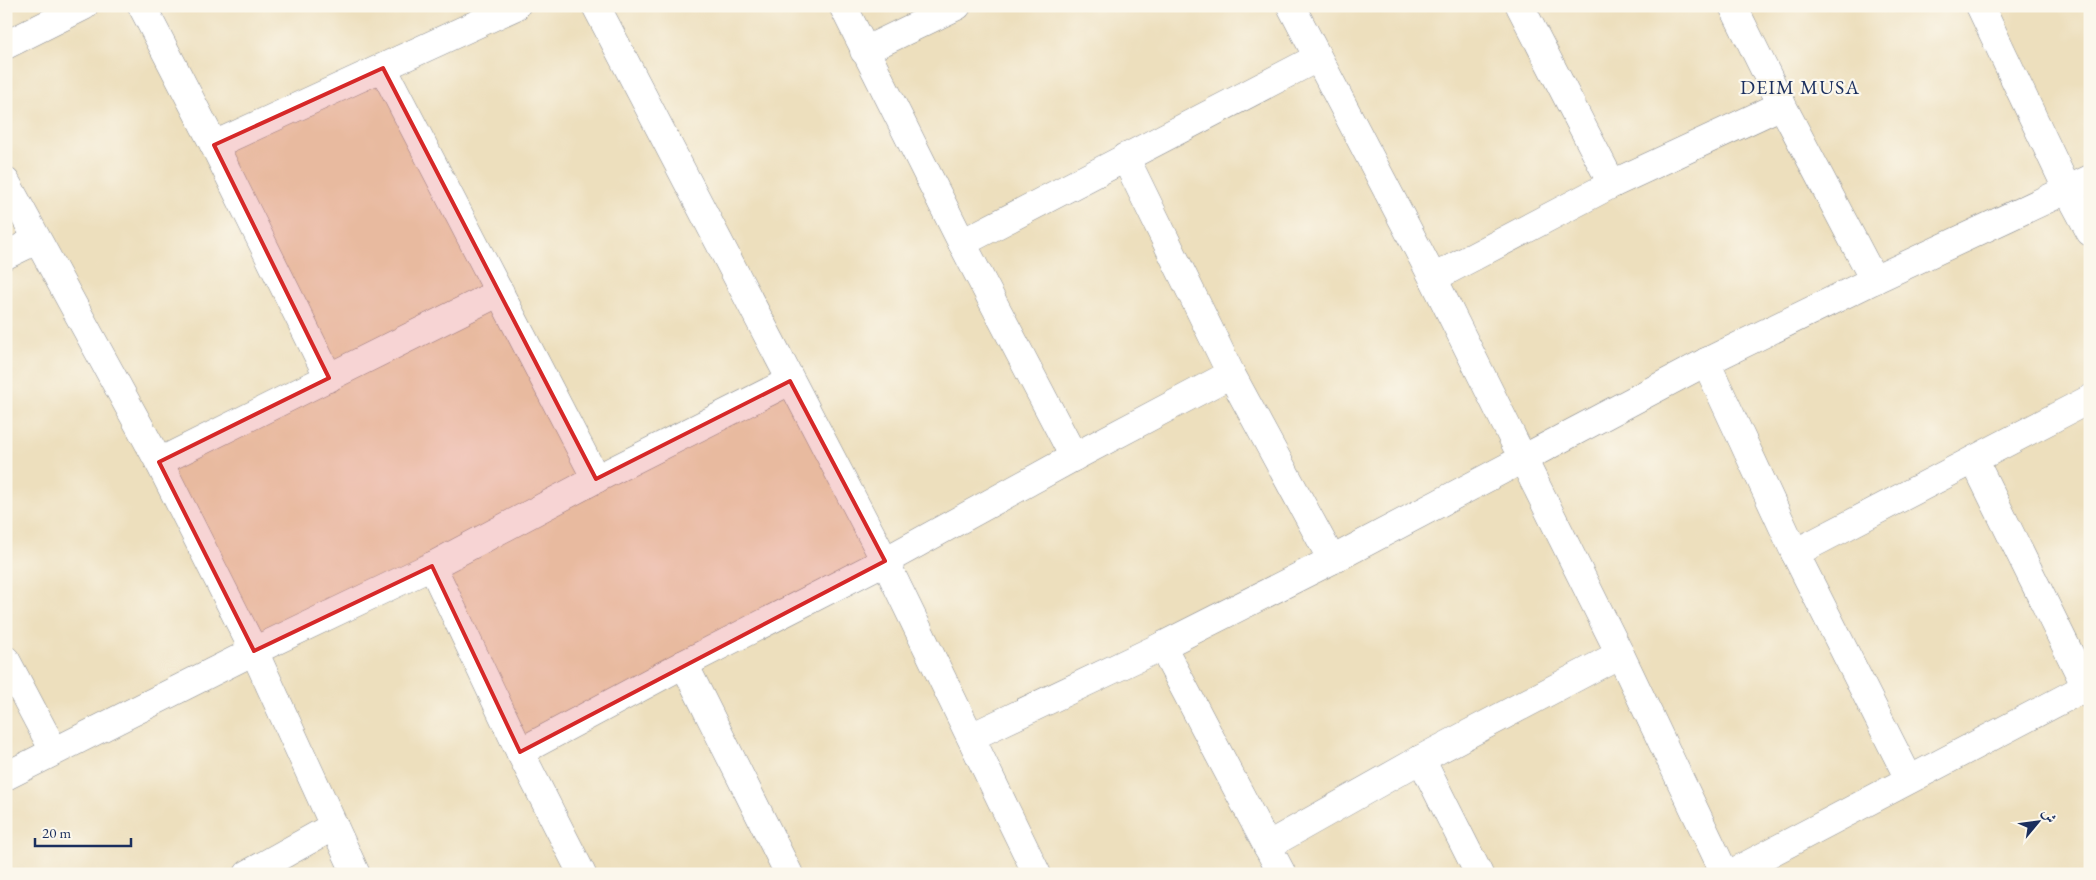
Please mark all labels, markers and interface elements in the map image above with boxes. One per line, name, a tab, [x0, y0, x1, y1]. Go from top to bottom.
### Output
district label: DEIM MUSA	[1740, 74, 1860, 100]
north arrow	[2014, 798, 2064, 848]
text: ش	[2038, 805, 2061, 826]
scale bar	[35, 815, 131, 847]
text: 20 m	[42, 823, 71, 842]

